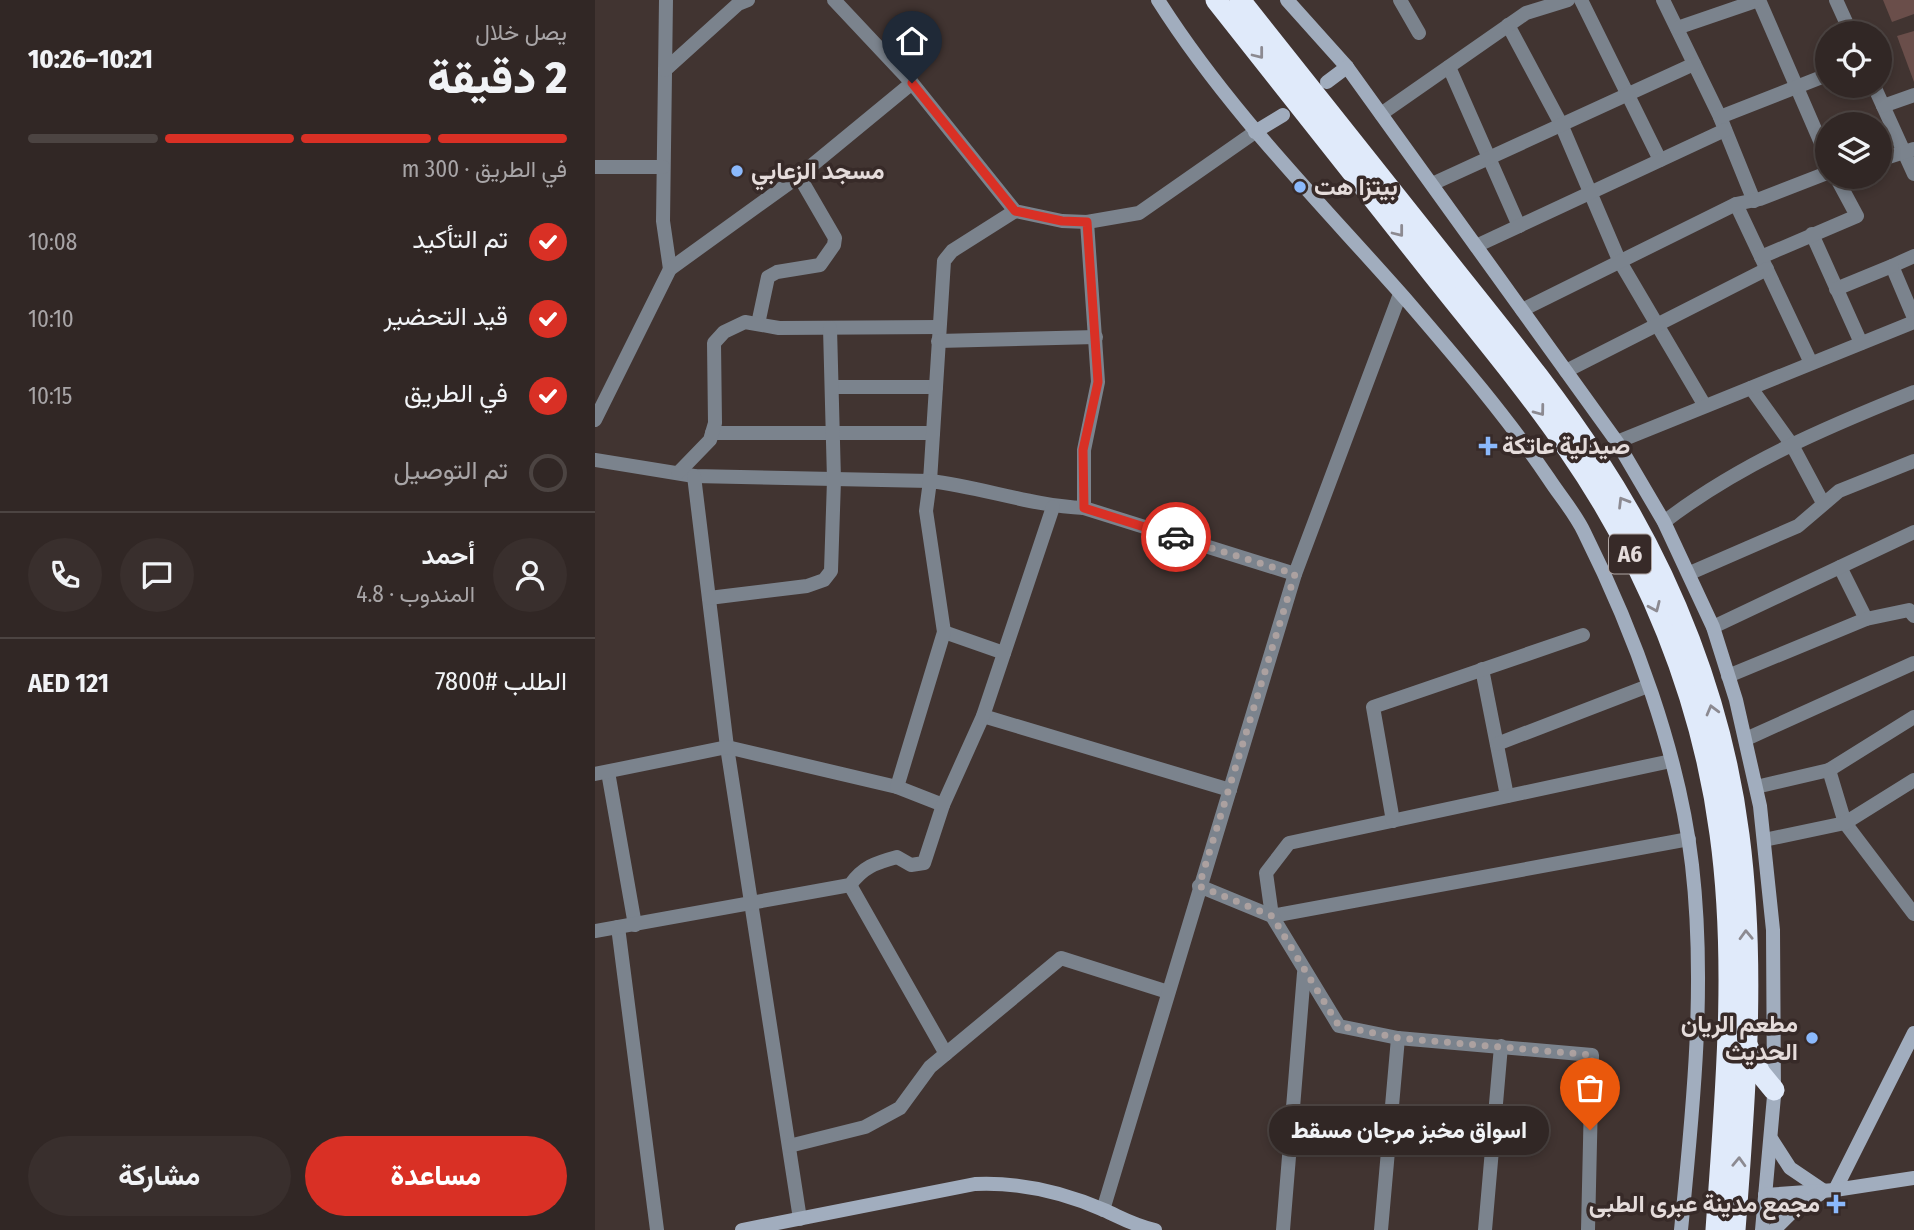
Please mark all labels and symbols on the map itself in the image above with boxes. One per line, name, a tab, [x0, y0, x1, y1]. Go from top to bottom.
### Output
pin	[882, 11, 942, 83]
one-way arrow	[1250, 46, 1263, 58]
place label: مسجد الزعابي	[751, 157, 884, 191]
marker: مسجد الزعابي	[729, 163, 745, 179]
place label: بيتزا هت	[1314, 173, 1398, 202]
marker: بيتزا هت	[1292, 179, 1308, 195]
one-way arrow	[1391, 225, 1404, 237]
one-way arrow	[1532, 403, 1545, 416]
place label: صيدلية عاتكة	[1502, 432, 1630, 460]
marker: صيدلية عاتكة	[1480, 438, 1496, 454]
one-way arrow	[1619, 496, 1632, 509]
courier	[1141, 502, 1211, 572]
road number: A6	[1609, 534, 1651, 574]
one-way arrow	[1647, 599, 1661, 612]
one-way arrow	[1706, 704, 1721, 716]
one-way arrow	[1739, 929, 1754, 940]
place label: مطعم الريان الحديث	[1681, 1010, 1798, 1066]
marker: مطعم الريان الحديث	[1804, 1030, 1820, 1046]
pin	[1560, 1058, 1620, 1130]
callout: اسواق مخبز مرجان مسقط	[1268, 1106, 1548, 1154]
one-way arrow	[1731, 1156, 1746, 1167]
place label: مجمع مدينة عبرى الطبى	[1589, 1190, 1820, 1221]
marker: مجمع مدينة عبرى الطبى	[1826, 1194, 1846, 1214]

